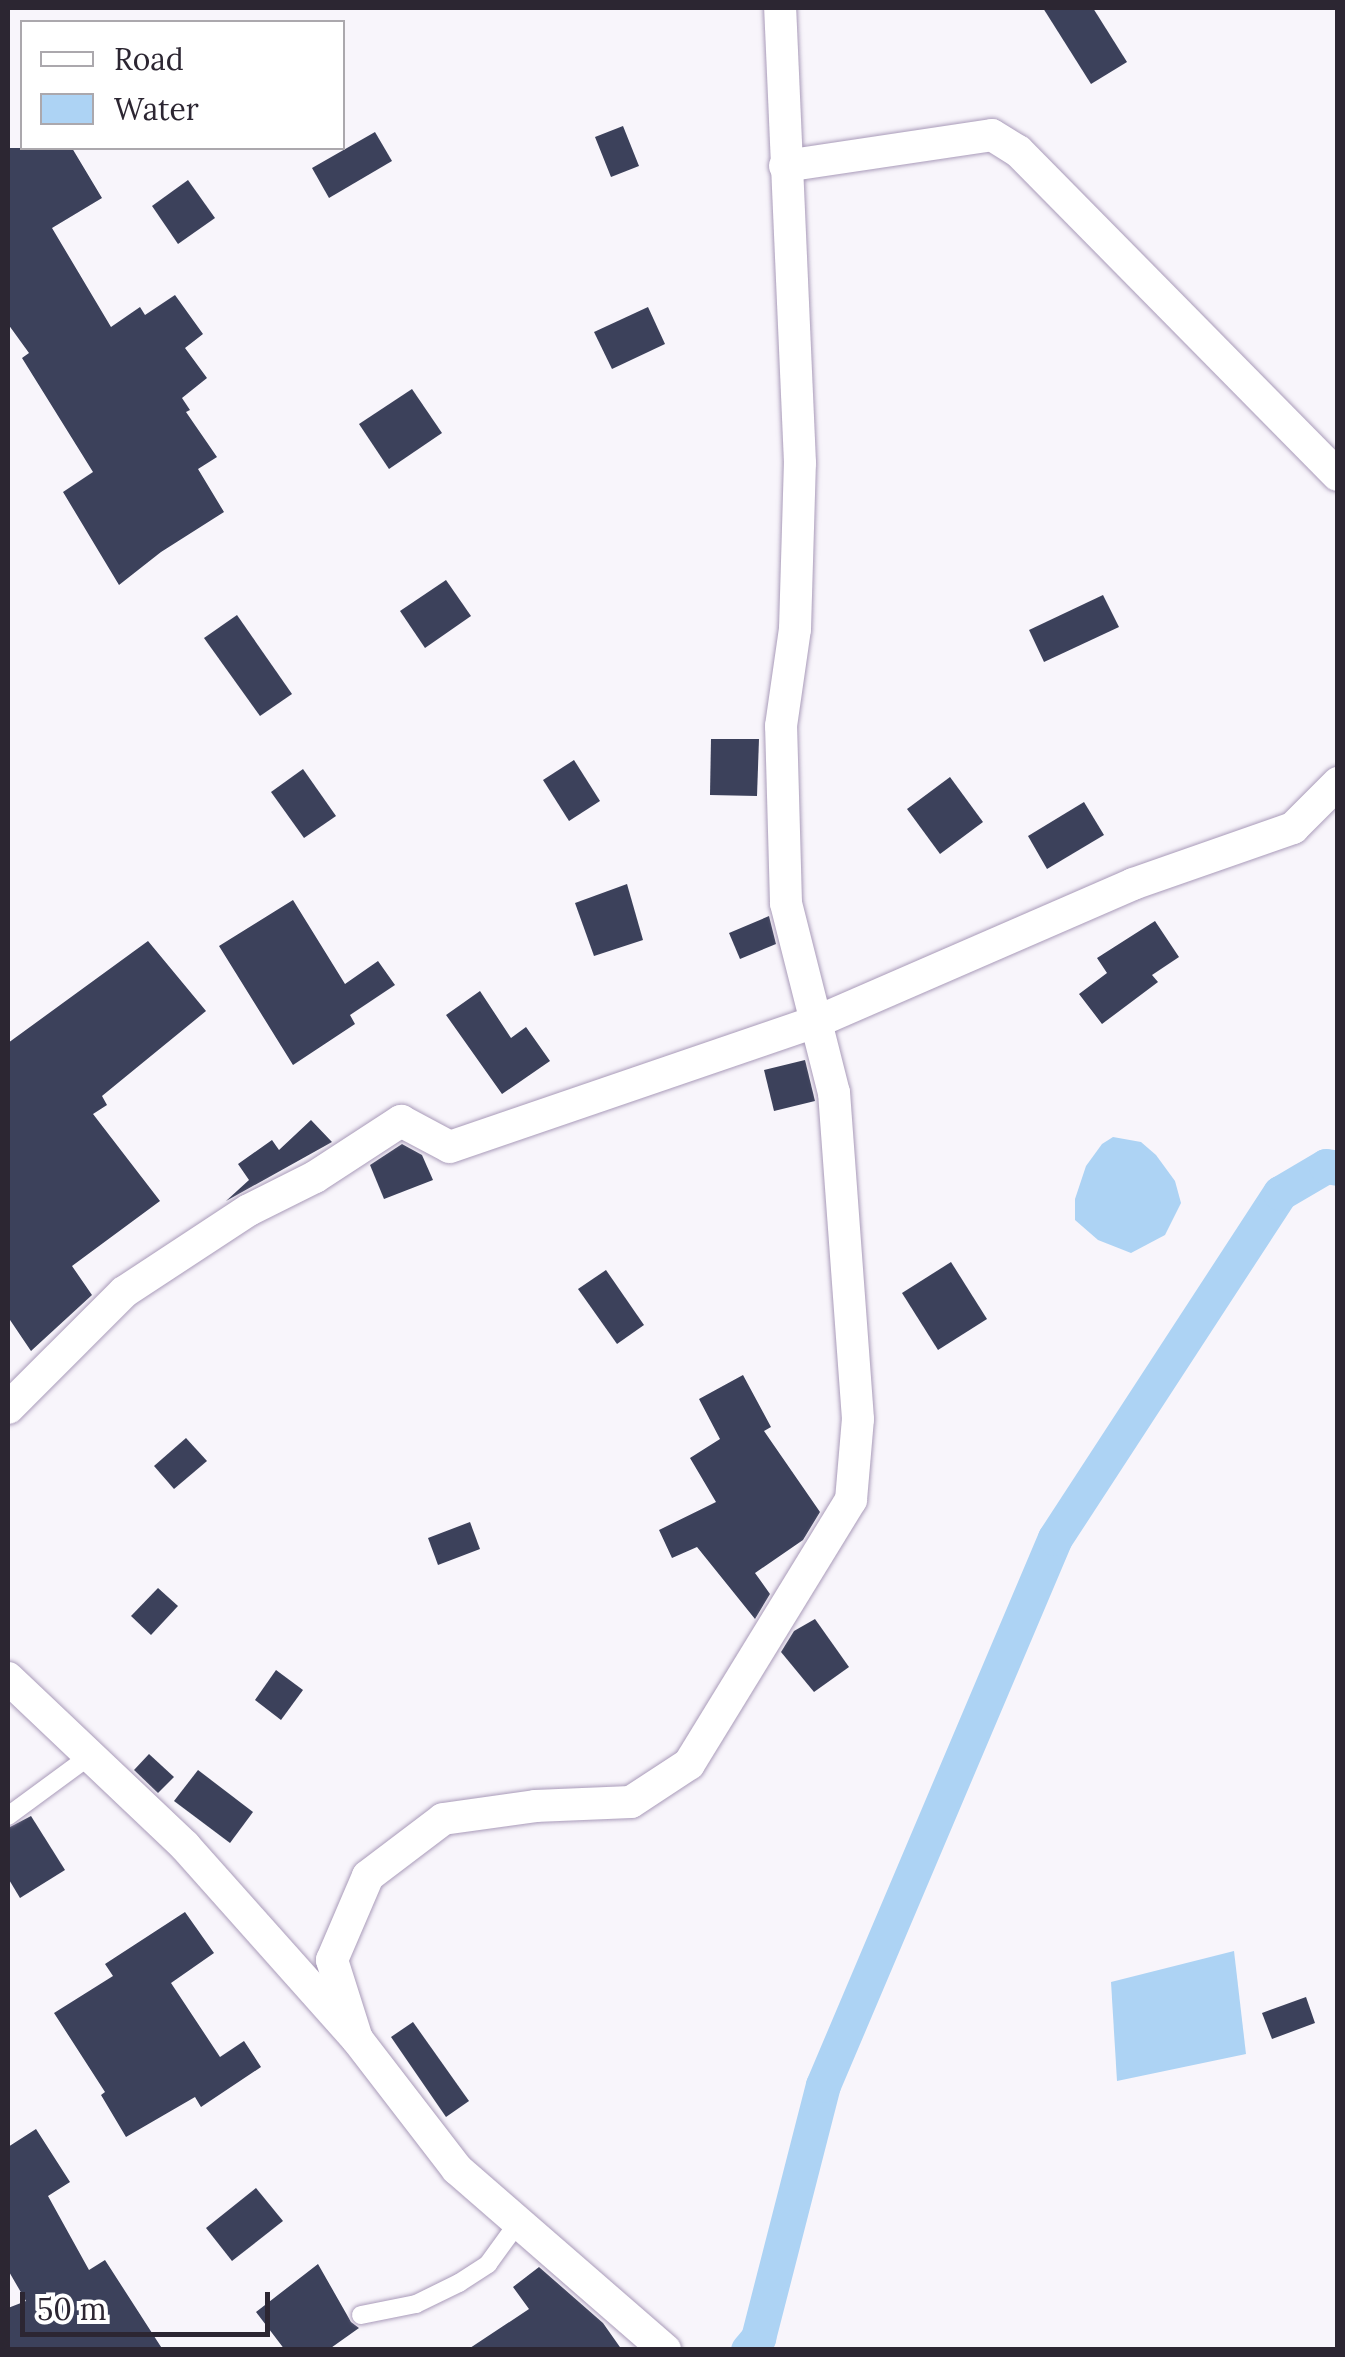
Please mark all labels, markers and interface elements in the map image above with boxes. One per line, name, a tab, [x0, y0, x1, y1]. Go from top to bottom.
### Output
legend	[20, 20, 345, 150]
text: Road	[114, 40, 184, 78]
text: Water	[114, 90, 199, 128]
scale bar	[25, 2272, 275, 2334]
text: 50 m	[37, 2290, 107, 2328]

